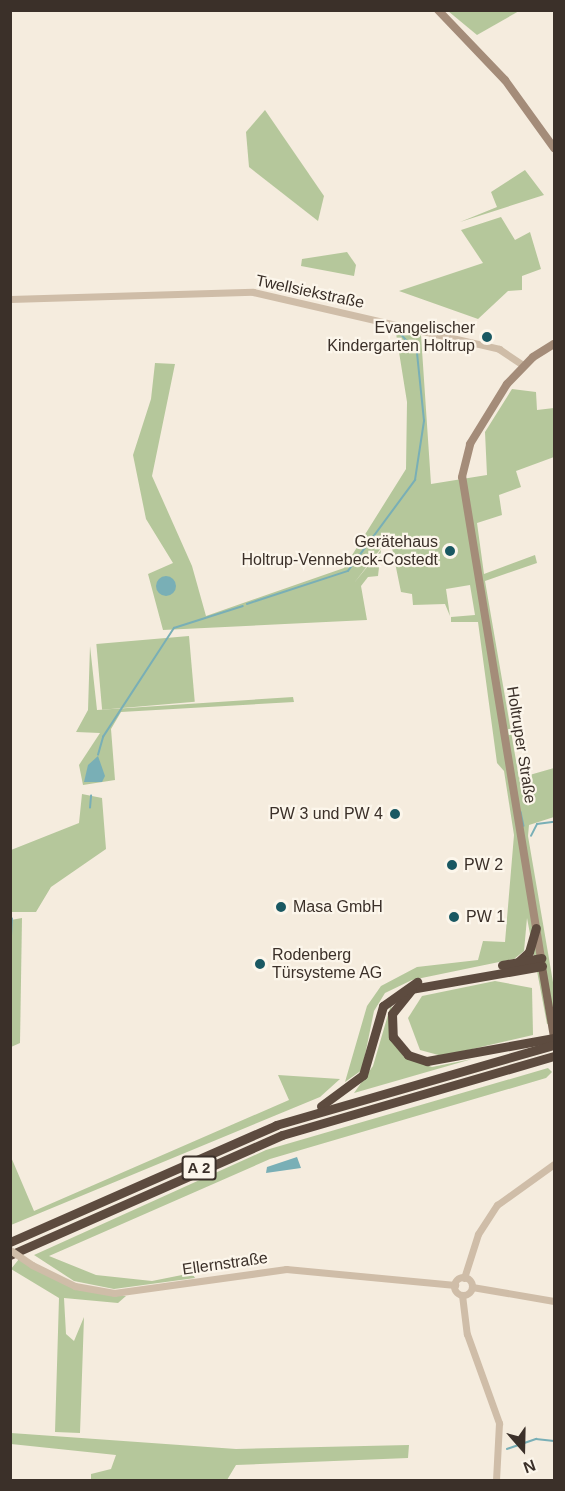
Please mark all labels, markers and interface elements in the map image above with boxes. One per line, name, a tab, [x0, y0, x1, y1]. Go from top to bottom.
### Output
street label: Twellsiekstraße	[254, 271, 366, 313]
place label: Evangelischer Kindergarten Holtrup	[327, 318, 475, 356]
marker: Evangelischer Kindergarten Holtrup	[480, 330, 494, 344]
place label: Gerätehaus Holtrup-Vennebeck-Costedt	[241, 532, 438, 570]
marker: Gerätehaus Holtrup-Vennebeck-Costedt	[443, 544, 457, 558]
street label: Holtruper Straße	[502, 685, 540, 805]
place label: PW 3 und PW 4	[269, 804, 383, 824]
marker: PW 3 und PW 4	[388, 807, 402, 821]
place label: PW 2	[464, 855, 503, 875]
marker: PW 2	[445, 858, 459, 872]
place label: Masa GmbH	[293, 897, 383, 917]
marker: Masa GmbH	[274, 900, 288, 914]
place label: PW 1	[466, 907, 505, 927]
marker: PW 1	[447, 910, 461, 924]
place label: Rodenberg Türsysteme AG	[272, 945, 383, 983]
marker: Rodenberg Türsysteme AG	[253, 957, 267, 971]
road number: A 2	[181, 1156, 217, 1180]
street label: Ellernstraße	[181, 1248, 269, 1280]
north arrow	[493, 1419, 553, 1479]
text: N	[521, 1456, 538, 1476]

